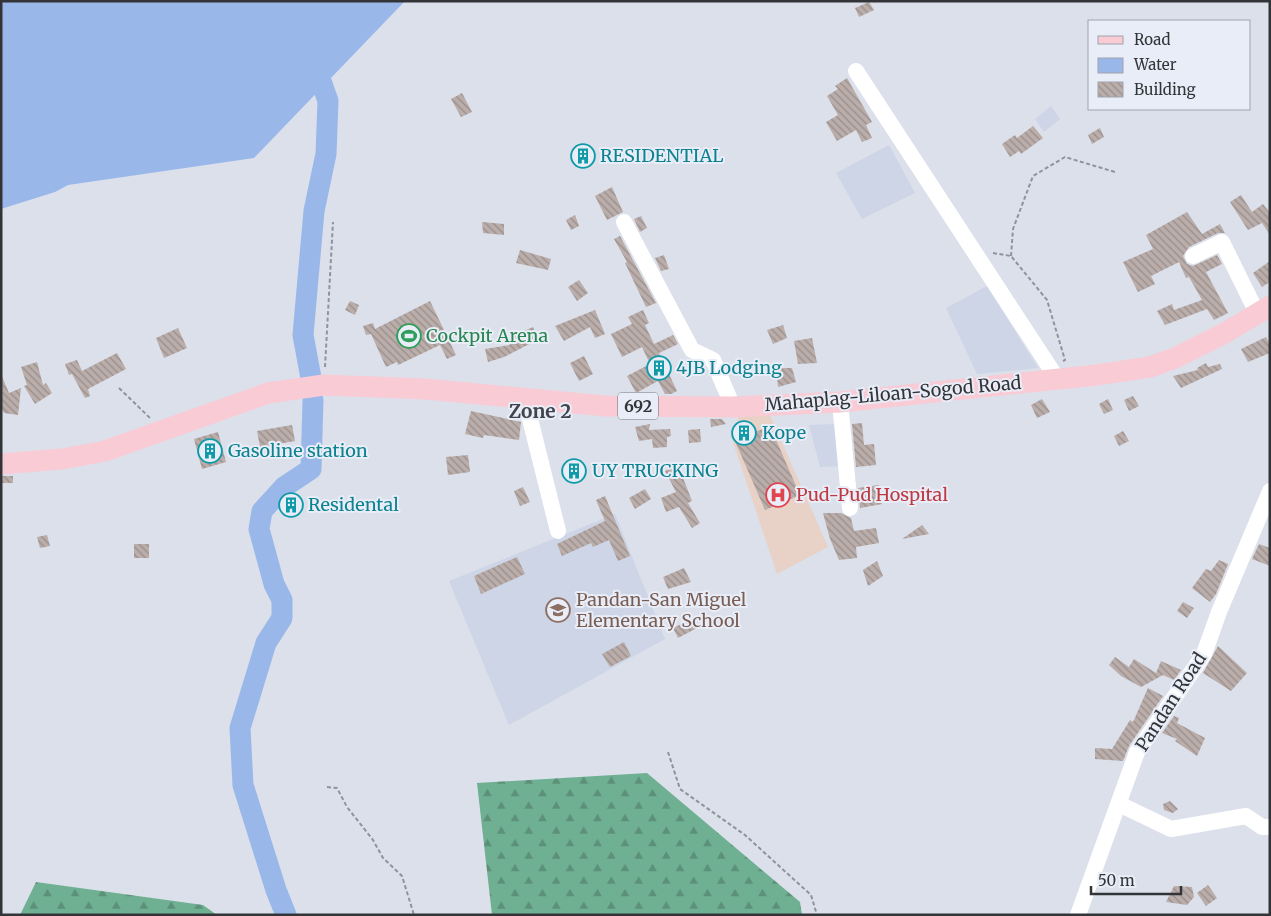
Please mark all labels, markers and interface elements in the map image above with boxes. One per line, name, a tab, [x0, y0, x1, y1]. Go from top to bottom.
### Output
legend	[1088, 20, 1251, 110]
text: Road	[1134, 30, 1170, 49]
text: Water	[1133, 55, 1177, 74]
text: Building	[1134, 80, 1196, 99]
building icon: RESIDENTIAL	[570, 143, 596, 169]
place label: RESIDENTIAL	[600, 144, 723, 167]
sports icon: Cockpit Arena	[396, 323, 422, 349]
place label: Cockpit Arena	[426, 324, 549, 347]
building icon: 4JB Lodging	[646, 355, 672, 381]
place label: 4JB Lodging	[676, 356, 782, 379]
street label: Mahaplag-Liloan-Sogod Road	[764, 371, 1022, 416]
road number: 692	[618, 392, 658, 420]
district label: Zone 2	[509, 399, 571, 423]
building icon: Kope	[731, 420, 757, 446]
place label: Kope	[762, 421, 806, 444]
building icon: Gasoline station	[197, 438, 223, 464]
place label: Gasoline station	[228, 439, 368, 462]
building icon: UY TRUCKING	[561, 458, 587, 484]
place label: UY TRUCKING	[592, 459, 718, 482]
hospital icon: Pud-Pud Hospital	[765, 482, 791, 508]
place label: Pud-Pud Hospital	[796, 483, 948, 506]
building icon: Residental	[278, 492, 304, 518]
place label: Residental	[308, 493, 399, 516]
place label: Pandan-San Miguel Elementary School	[576, 588, 747, 632]
school or university icon: Pandan-San Miguel Elementary School	[545, 597, 571, 623]
street label: Pandan Road	[1130, 648, 1211, 756]
scale bar	[1091, 864, 1181, 896]
text: 50 m	[1098, 871, 1135, 890]

